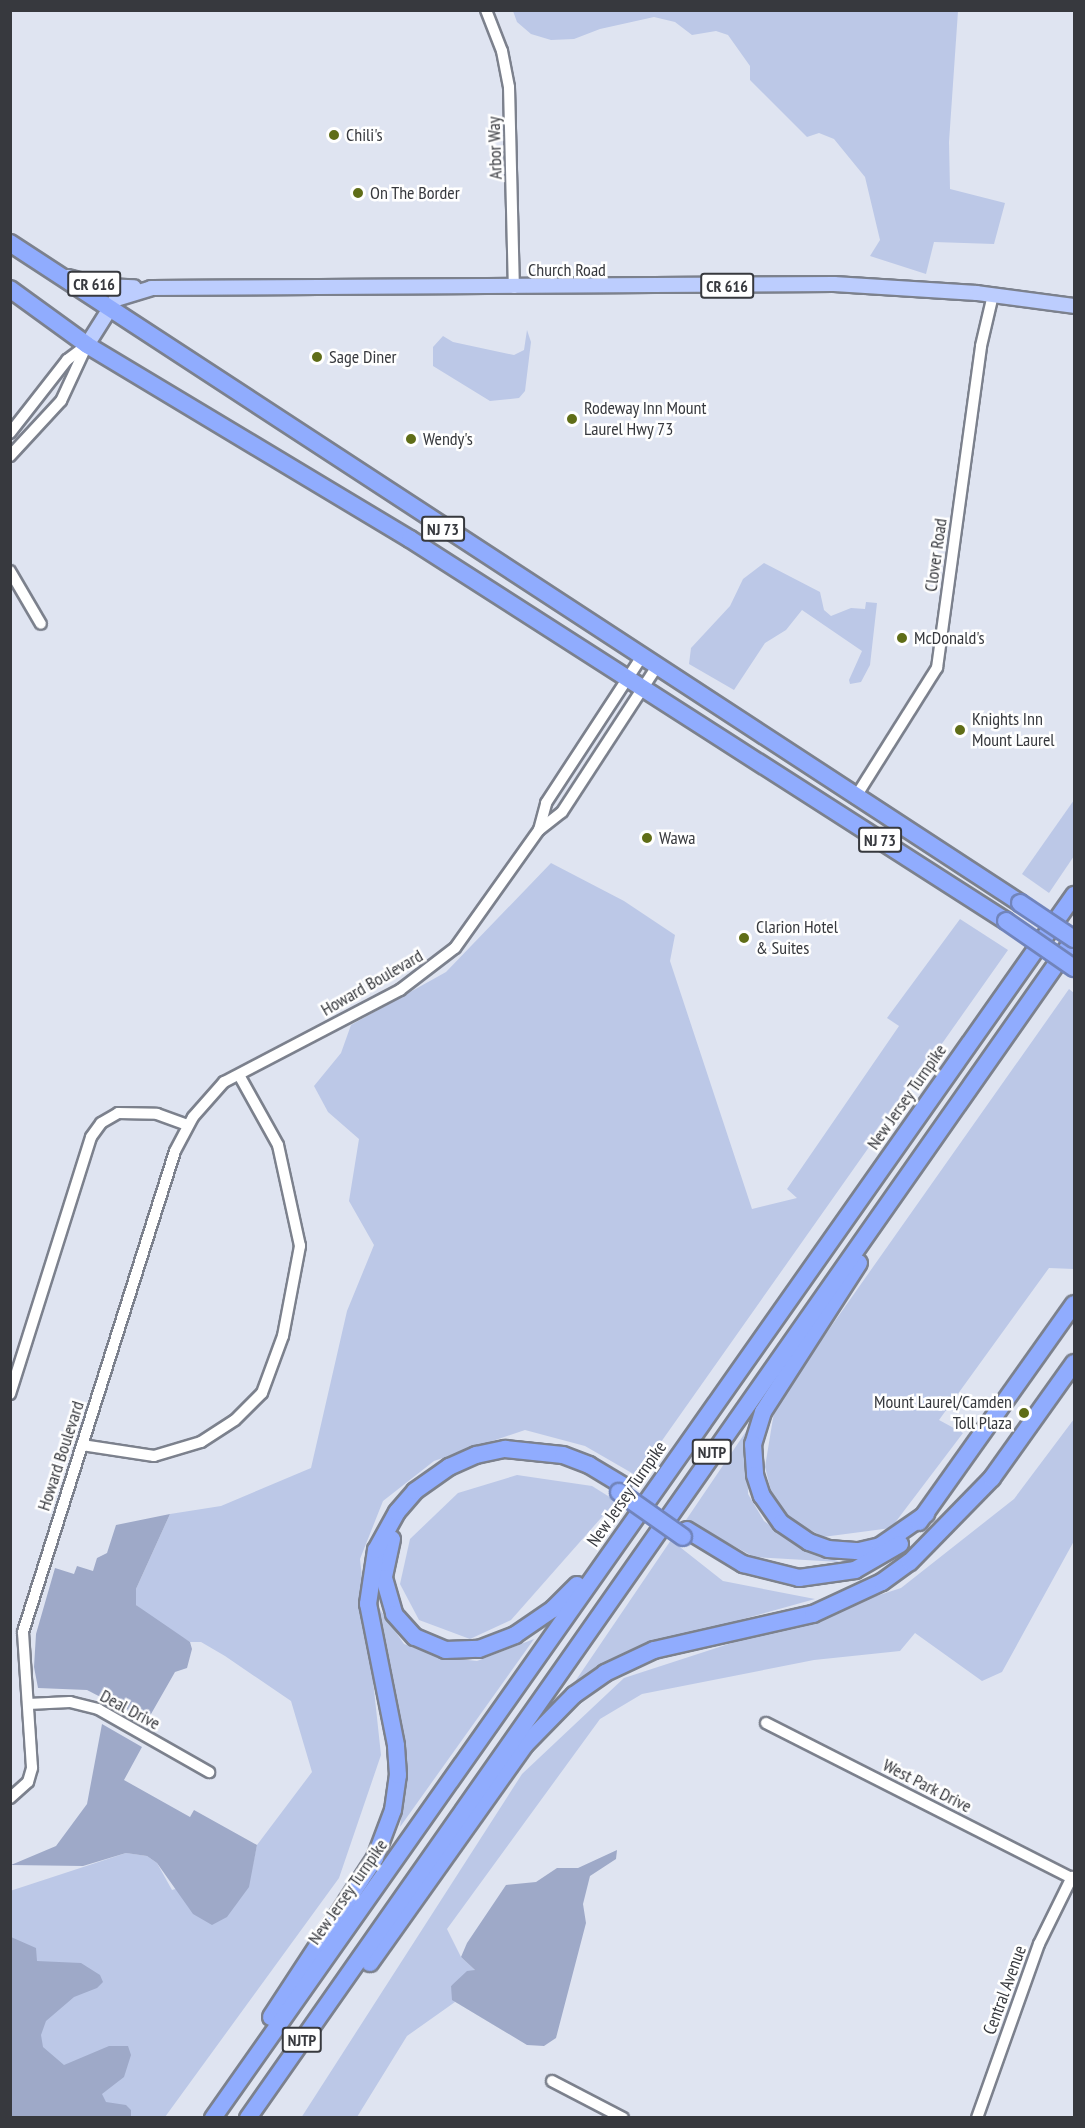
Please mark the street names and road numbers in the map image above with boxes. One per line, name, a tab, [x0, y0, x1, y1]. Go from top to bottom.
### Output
street label: Arbor Way	[483, 116, 507, 180]
street label: Church Road	[528, 259, 606, 281]
road number: CR 616	[67, 271, 121, 297]
road number: CR 616	[700, 273, 754, 299]
road number: NJ 73	[420, 516, 466, 542]
street label: Clover Road	[920, 517, 952, 593]
road number: NJ 73	[858, 827, 902, 853]
street label: Howard Boulevard	[317, 945, 427, 1021]
street label: New Jersey Turnpike	[862, 1040, 952, 1154]
street label: Howard Boulevard	[33, 1398, 89, 1514]
street label: New Jersey Turnpike	[582, 1437, 672, 1551]
road number: NJTP	[691, 1439, 733, 1465]
street label: Deal Drive	[96, 1685, 164, 1735]
street label: West Park Drive	[879, 1754, 975, 1818]
street label: New Jersey Turnpike	[303, 1835, 393, 1949]
street label: Central Avenue	[979, 1942, 1031, 2038]
road number: NJTP	[281, 2027, 323, 2053]

